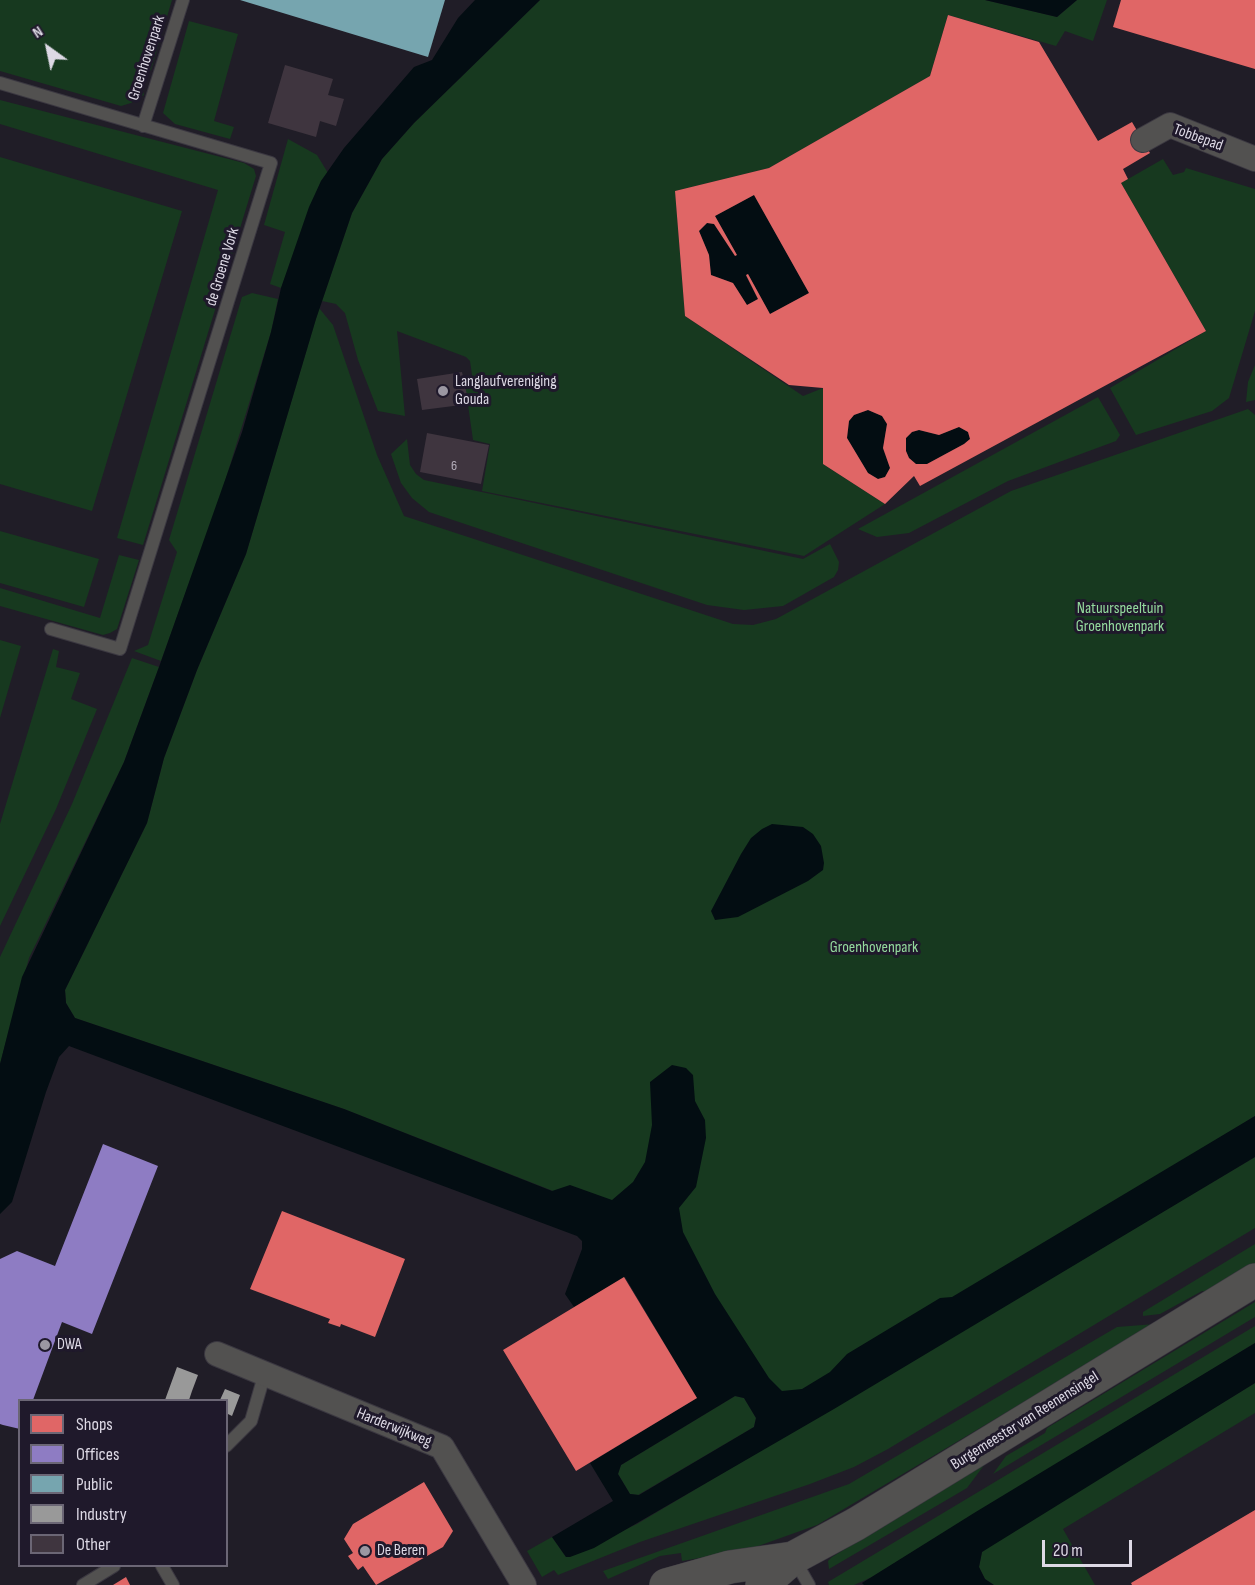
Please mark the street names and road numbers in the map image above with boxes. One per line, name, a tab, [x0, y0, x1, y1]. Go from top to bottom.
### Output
street label: Groenhovenpark	[124, 13, 170, 103]
street label: Tobbepad	[1171, 120, 1225, 156]
street label: de Groene Vork	[202, 225, 244, 309]
street label: Burgemeester van Reenensingel	[947, 1368, 1103, 1474]
street label: Harderwijkweg	[354, 1404, 434, 1452]

